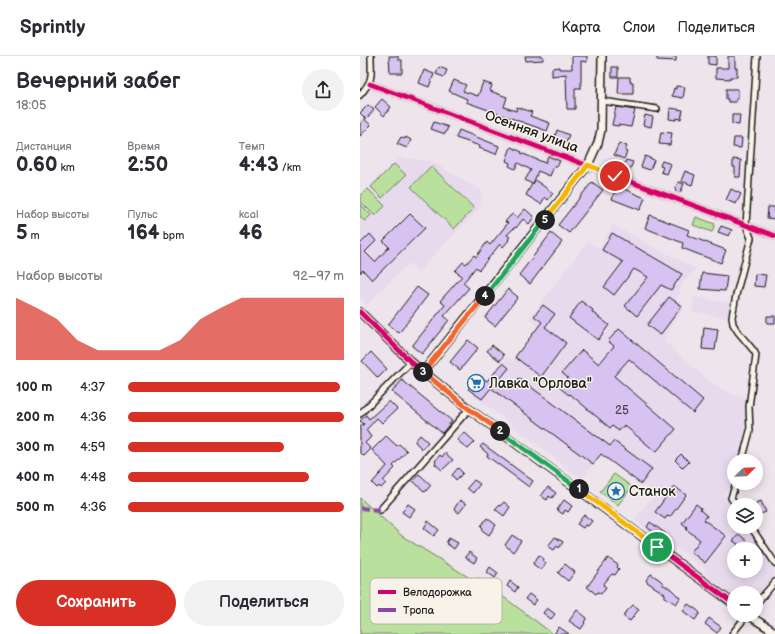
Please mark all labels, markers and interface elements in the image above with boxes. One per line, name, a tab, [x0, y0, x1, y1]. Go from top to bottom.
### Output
text: Sprintly	[20, 16, 85, 39]
text: Карта	[561, 19, 601, 36]
text: Слои	[623, 19, 655, 36]
text: Поделиться	[677, 19, 755, 36]
text: Вечерний забег	[16, 68, 180, 95]
button: share	[302, 69, 344, 111]
text: 18:05	[16, 97, 46, 113]
street label: Осенняя улица	[483, 107, 582, 157]
text: Дистанция	[16, 140, 72, 153]
text: Время	[127, 140, 160, 153]
text: Темп	[239, 140, 265, 153]
text: 0.60	[16, 153, 57, 177]
text: 2:50	[127, 153, 168, 177]
text: 4:43	[239, 153, 279, 177]
pin	[598, 159, 632, 193]
text: km	[57, 161, 75, 174]
text: /km	[279, 161, 301, 174]
icon: check	[604, 165, 626, 187]
text: Набор высоты	[16, 208, 89, 221]
text: Пульс	[127, 208, 158, 221]
text: kcal	[239, 208, 258, 221]
pin: 5	[535, 210, 555, 230]
text: 5	[542, 213, 548, 226]
text: 5	[16, 221, 28, 245]
text: 164	[127, 221, 160, 245]
text: 46	[239, 221, 263, 245]
text: m	[28, 229, 40, 242]
text: bpm	[160, 229, 184, 242]
text: Набор высоты	[16, 268, 103, 284]
text: 92–97 m	[293, 268, 344, 284]
pin: 4	[475, 286, 495, 306]
text: 4	[482, 289, 488, 302]
pin: 3	[413, 362, 433, 382]
text: 3	[420, 365, 426, 378]
supermarket icon: Лавка "Орлова"	[466, 373, 486, 393]
place label: Лавка "Орлова"	[488, 375, 592, 392]
text: 100 m	[16, 379, 52, 395]
text: 4:37	[80, 379, 105, 395]
house number: 25	[615, 403, 629, 418]
text: 200 m	[16, 409, 54, 425]
text: 4:36	[80, 409, 107, 425]
pin: 2	[490, 421, 510, 441]
text: 2	[497, 424, 503, 437]
text: 300 m	[16, 439, 54, 455]
text: 4:59	[80, 439, 106, 455]
north arrow	[727, 454, 763, 490]
map controls	[727, 454, 763, 622]
text: 400 m	[16, 469, 54, 485]
text: 4:48	[80, 469, 106, 485]
pin: 1	[569, 479, 589, 499]
place icon: Станок	[606, 481, 626, 501]
text: 1	[577, 482, 581, 495]
place label: Станок	[629, 483, 676, 500]
button: layers	[727, 498, 763, 534]
text: 500 m	[16, 499, 54, 515]
text: 4:36	[80, 499, 107, 515]
pin	[640, 530, 674, 564]
icon: arrive	[646, 536, 668, 558]
button: +	[727, 542, 763, 578]
legend	[370, 578, 502, 624]
button: Сохранить	[16, 580, 176, 626]
button: Поделиться	[184, 580, 344, 626]
text: Велодорожка	[403, 586, 472, 599]
button: −	[727, 586, 763, 622]
text: Тропа	[403, 604, 435, 617]

